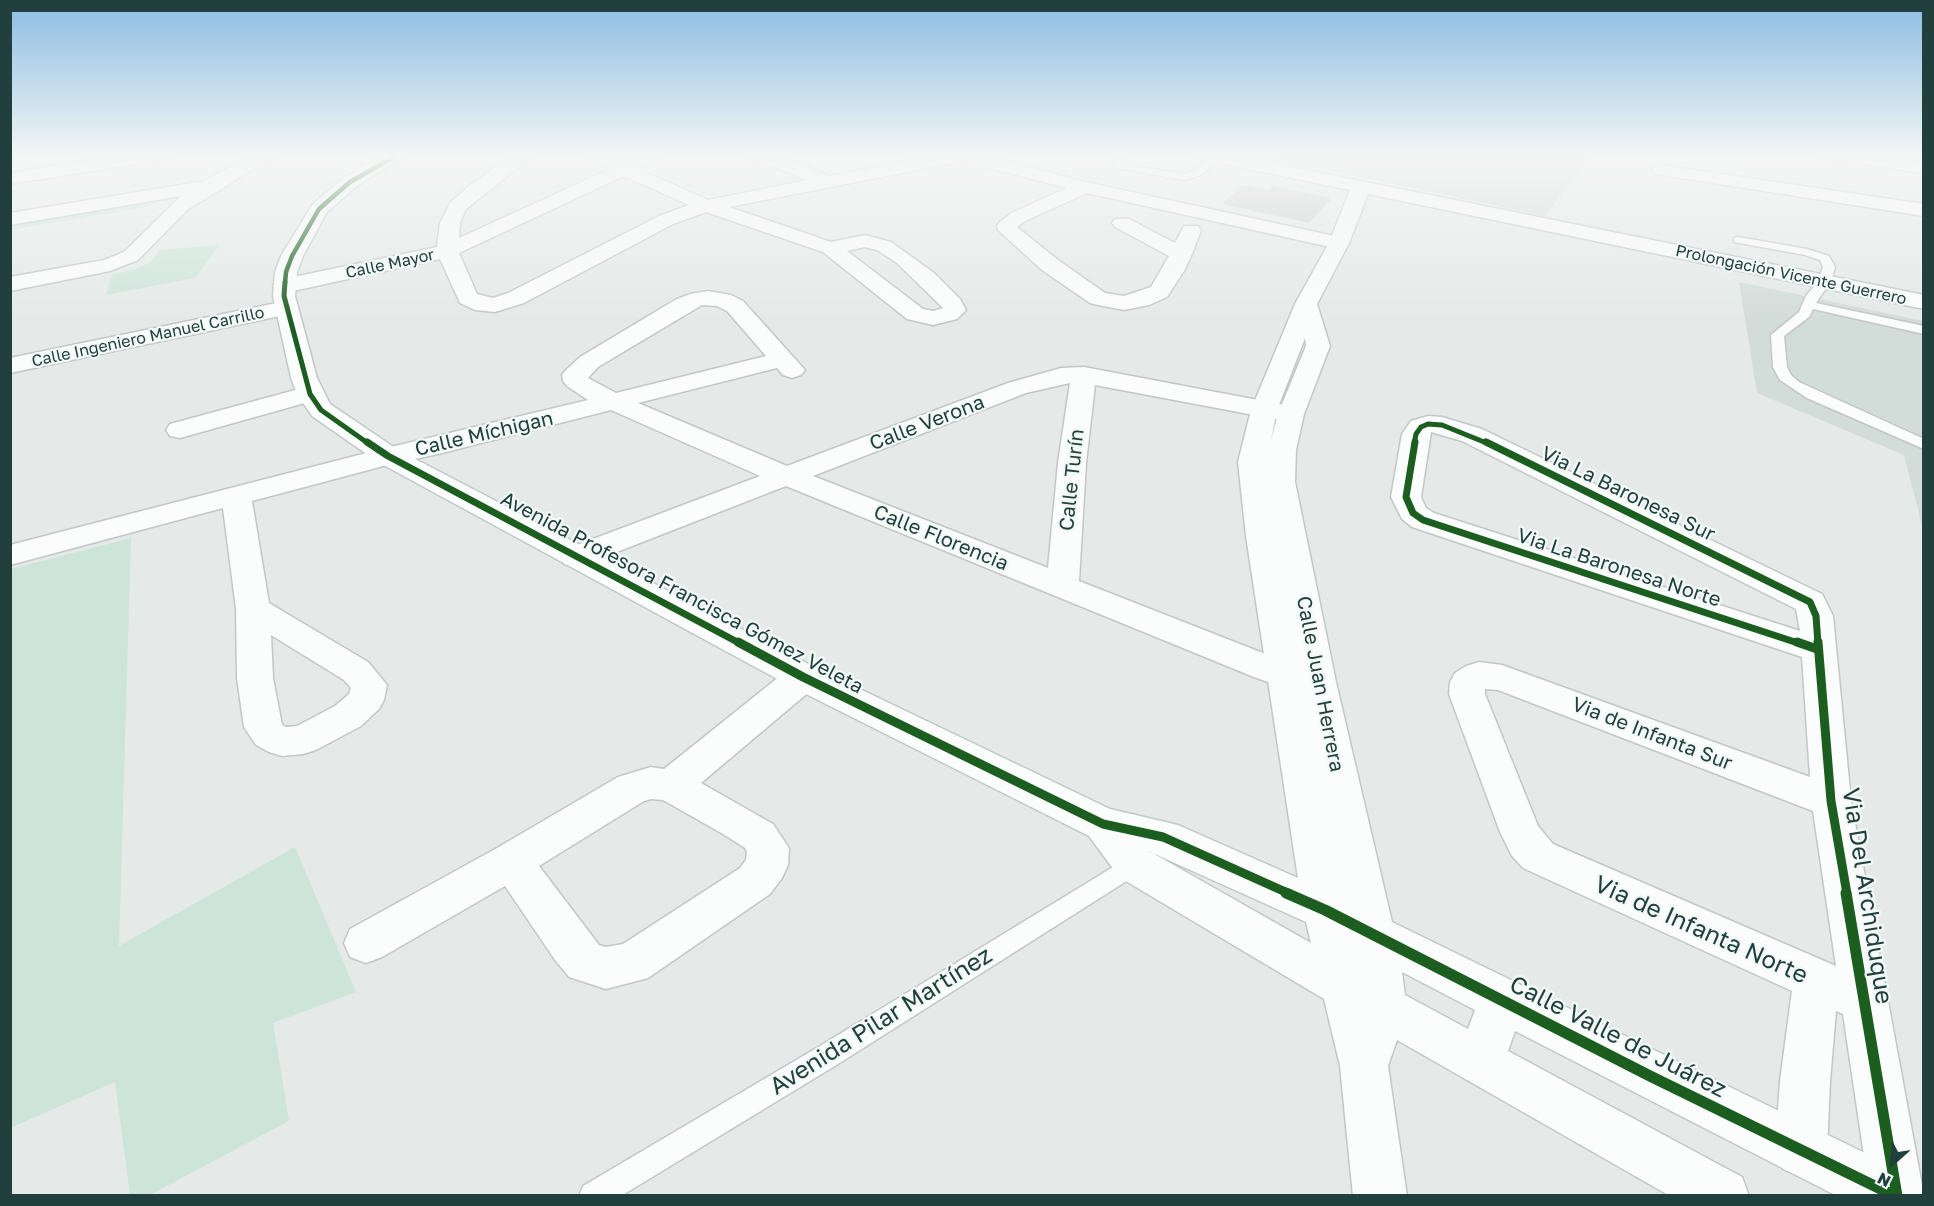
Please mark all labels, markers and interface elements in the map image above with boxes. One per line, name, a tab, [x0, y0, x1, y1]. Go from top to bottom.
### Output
street label: Prolongación Vicente Guerrero	[1674, 241, 1908, 309]
street label: Calle Mayor	[344, 245, 436, 283]
street label: Calle Ingeniero Manuel Carrillo	[30, 303, 266, 371]
street label: Calle Verona	[866, 390, 988, 456]
street label: Calle Míchigan	[413, 406, 555, 462]
street label: Calle Turín	[1055, 428, 1089, 532]
street label: Via La Baronesa Sur	[1537, 441, 1719, 547]
street label: Avenida Profesora Francisca Gómez Veleta	[497, 487, 867, 699]
street label: Calle Florencia	[870, 500, 1012, 576]
street label: Via La Baronesa Norte	[1514, 524, 1724, 612]
street label: Calle Juan Herrera	[1291, 594, 1349, 774]
street label: Via de Infanta Sur	[1568, 692, 1736, 776]
street label: Via Del Archiduque	[1836, 786, 1898, 1006]
street label: Via de Infanta Norte	[1590, 870, 1812, 990]
street label: Avenida Pilar Martínez	[764, 941, 998, 1101]
street label: Calle Valle de Juárez	[1505, 970, 1731, 1104]
north arrow	[1862, 1134, 1922, 1194]
text: N	[1874, 1168, 1894, 1192]

